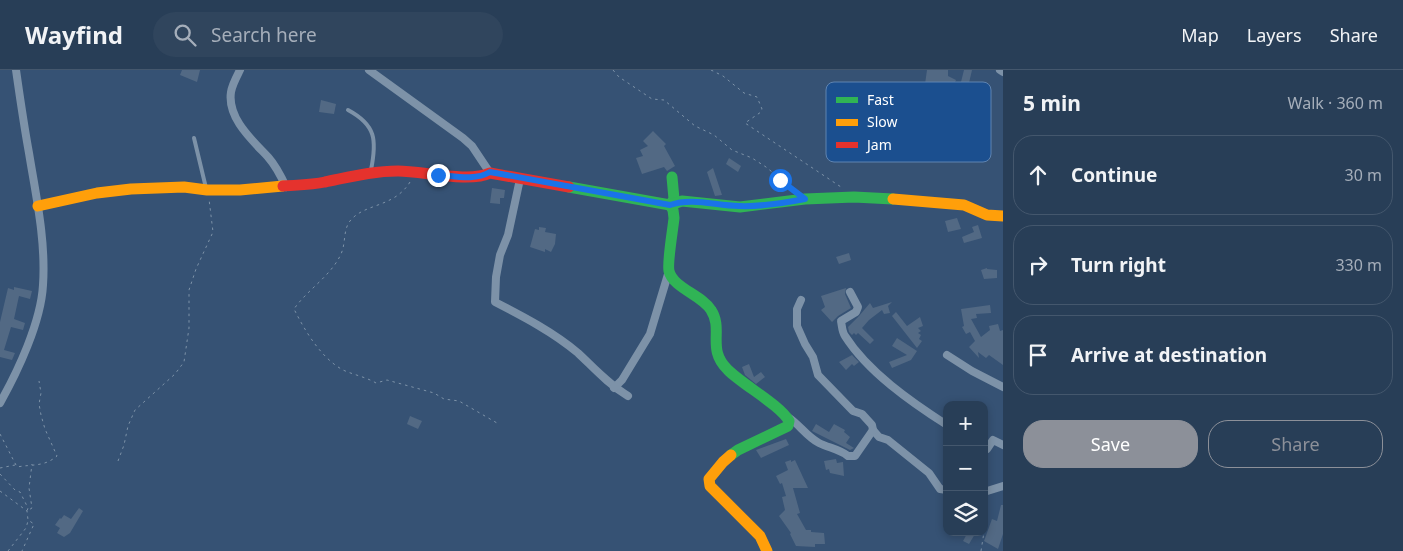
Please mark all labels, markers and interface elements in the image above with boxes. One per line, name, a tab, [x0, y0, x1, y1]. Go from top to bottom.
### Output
search box	[153, 12, 503, 57]
text: Wayfind	[25, 18, 123, 51]
icon: search	[171, 21, 199, 49]
text: Search here	[211, 22, 317, 48]
text: Map	[1181, 23, 1219, 47]
text: Layers	[1247, 23, 1302, 47]
text: Share	[1330, 23, 1378, 47]
legend	[826, 82, 991, 162]
text: 5 min	[1023, 89, 1081, 117]
text: Fast	[867, 90, 894, 109]
text: Walk · 360 m	[1288, 92, 1383, 114]
text: Slow	[867, 112, 898, 131]
text: Jam	[865, 135, 892, 154]
icon: ahead	[1024, 161, 1052, 189]
text: Continue	[1071, 162, 1157, 188]
route end	[427, 164, 450, 187]
text: 30 m	[1345, 164, 1382, 186]
route start	[769, 169, 792, 192]
icon: right	[1024, 251, 1052, 279]
text: Turn right	[1071, 252, 1166, 278]
text: 330 m	[1335, 254, 1382, 276]
icon: arrive	[1024, 341, 1052, 369]
text: Arrive at destination	[1071, 342, 1267, 368]
map controls	[943, 401, 988, 536]
button: +	[943, 401, 988, 446]
button: Save	[1023, 420, 1198, 468]
button: Share	[1208, 420, 1383, 468]
button: −	[943, 446, 988, 491]
button: layers	[943, 491, 988, 536]

